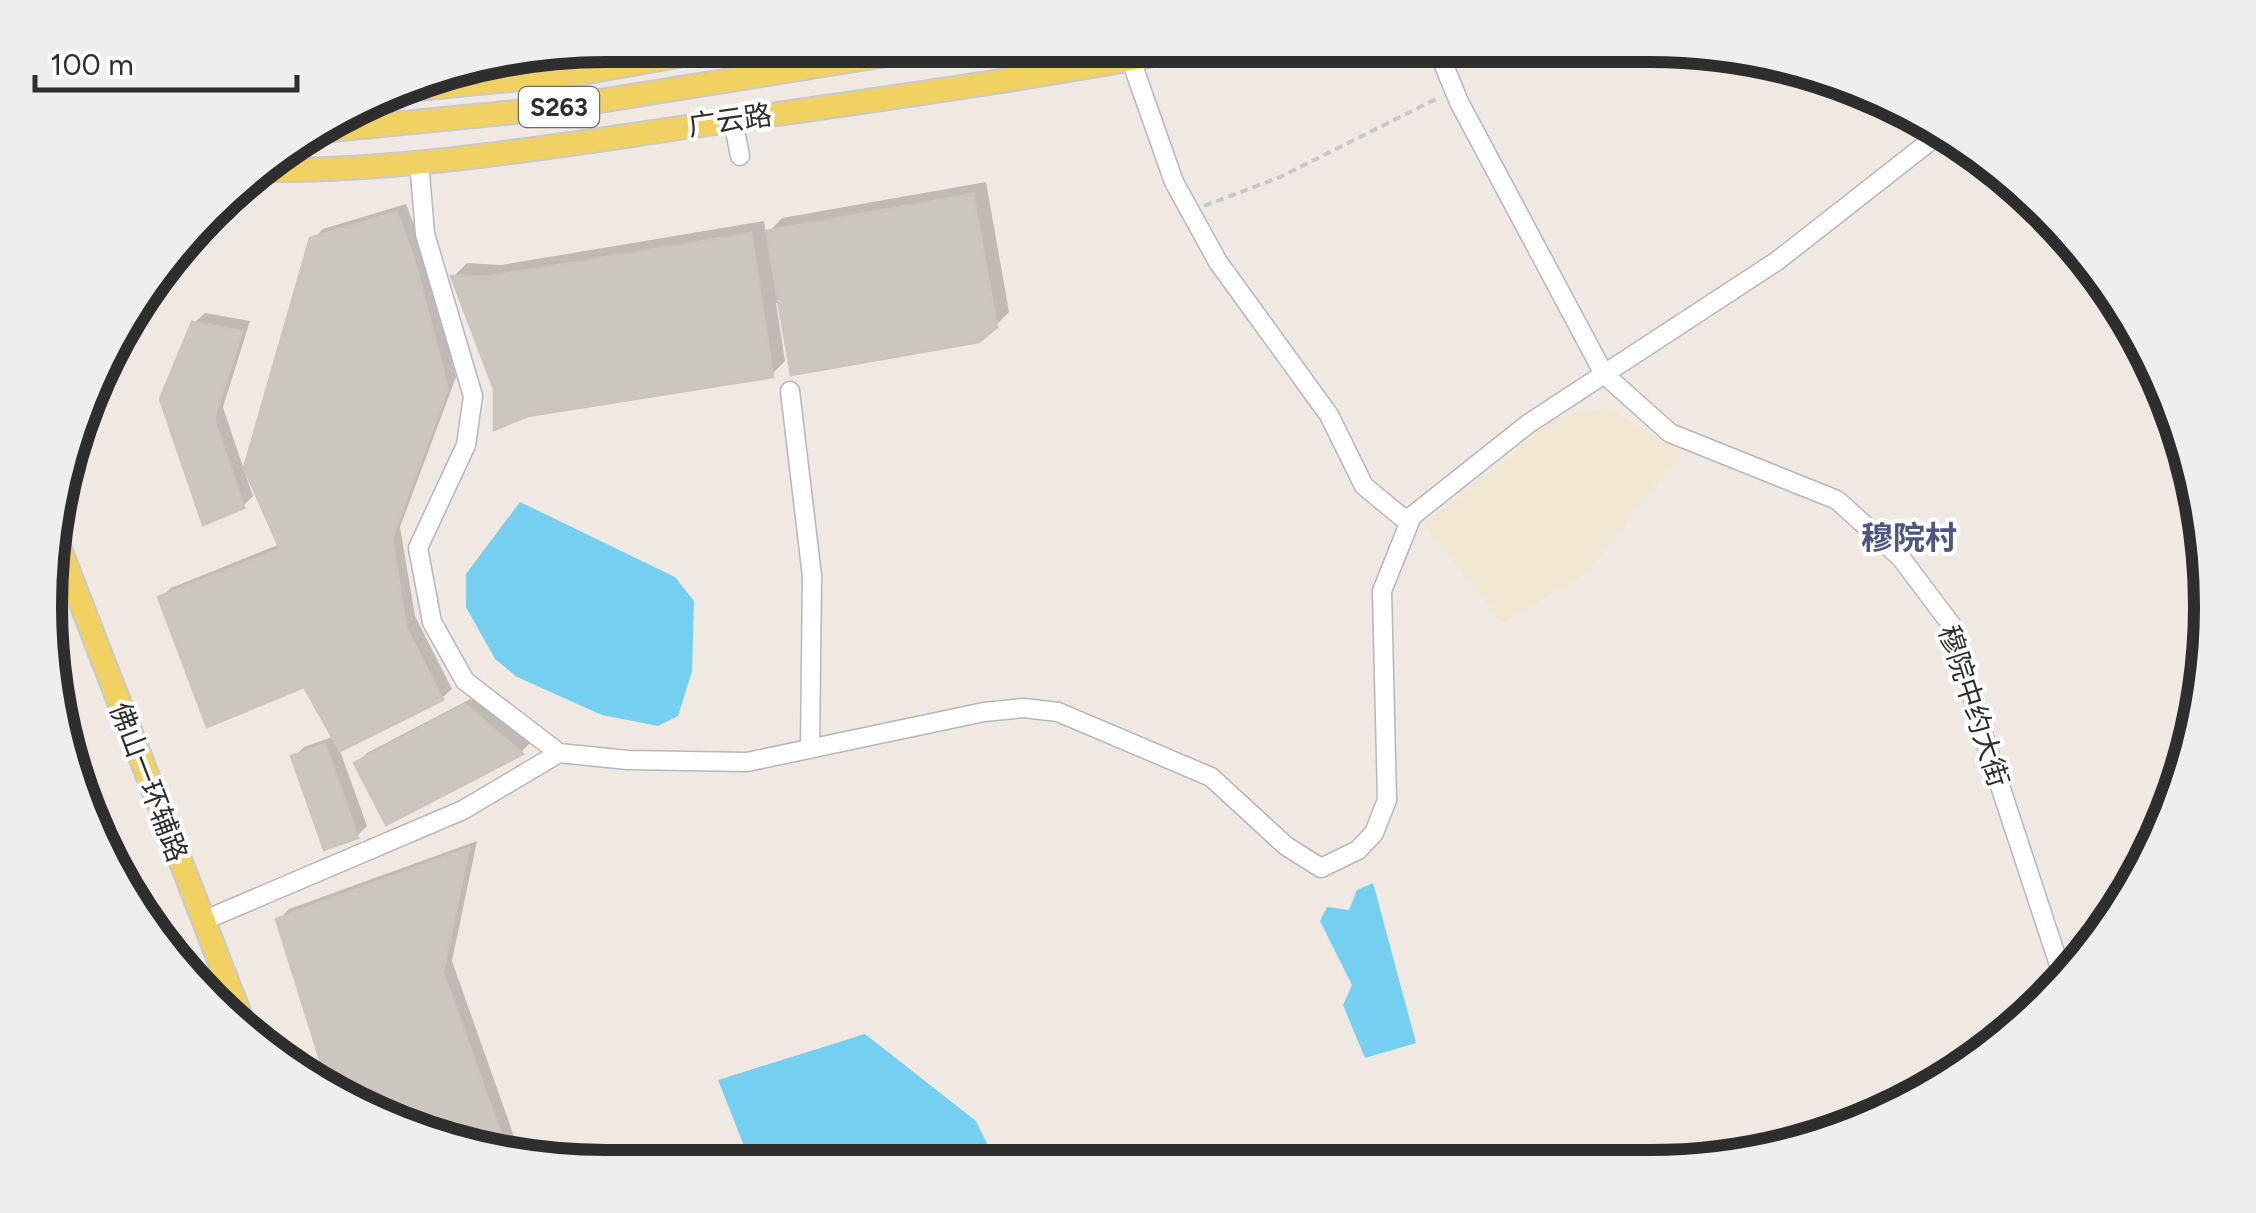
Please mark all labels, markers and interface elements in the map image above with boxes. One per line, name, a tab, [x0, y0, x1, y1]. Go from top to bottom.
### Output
scale bar	[35, 30, 298, 92]
text: 100 m	[50, 46, 134, 83]
road number: S263	[519, 87, 599, 127]
street label: 广云路	[686, 97, 774, 143]
district label: 穆院村	[1861, 519, 1957, 557]
street label: 穆院中约大街	[1932, 621, 2016, 791]
street label: 佛山一环辅路	[103, 697, 195, 867]

